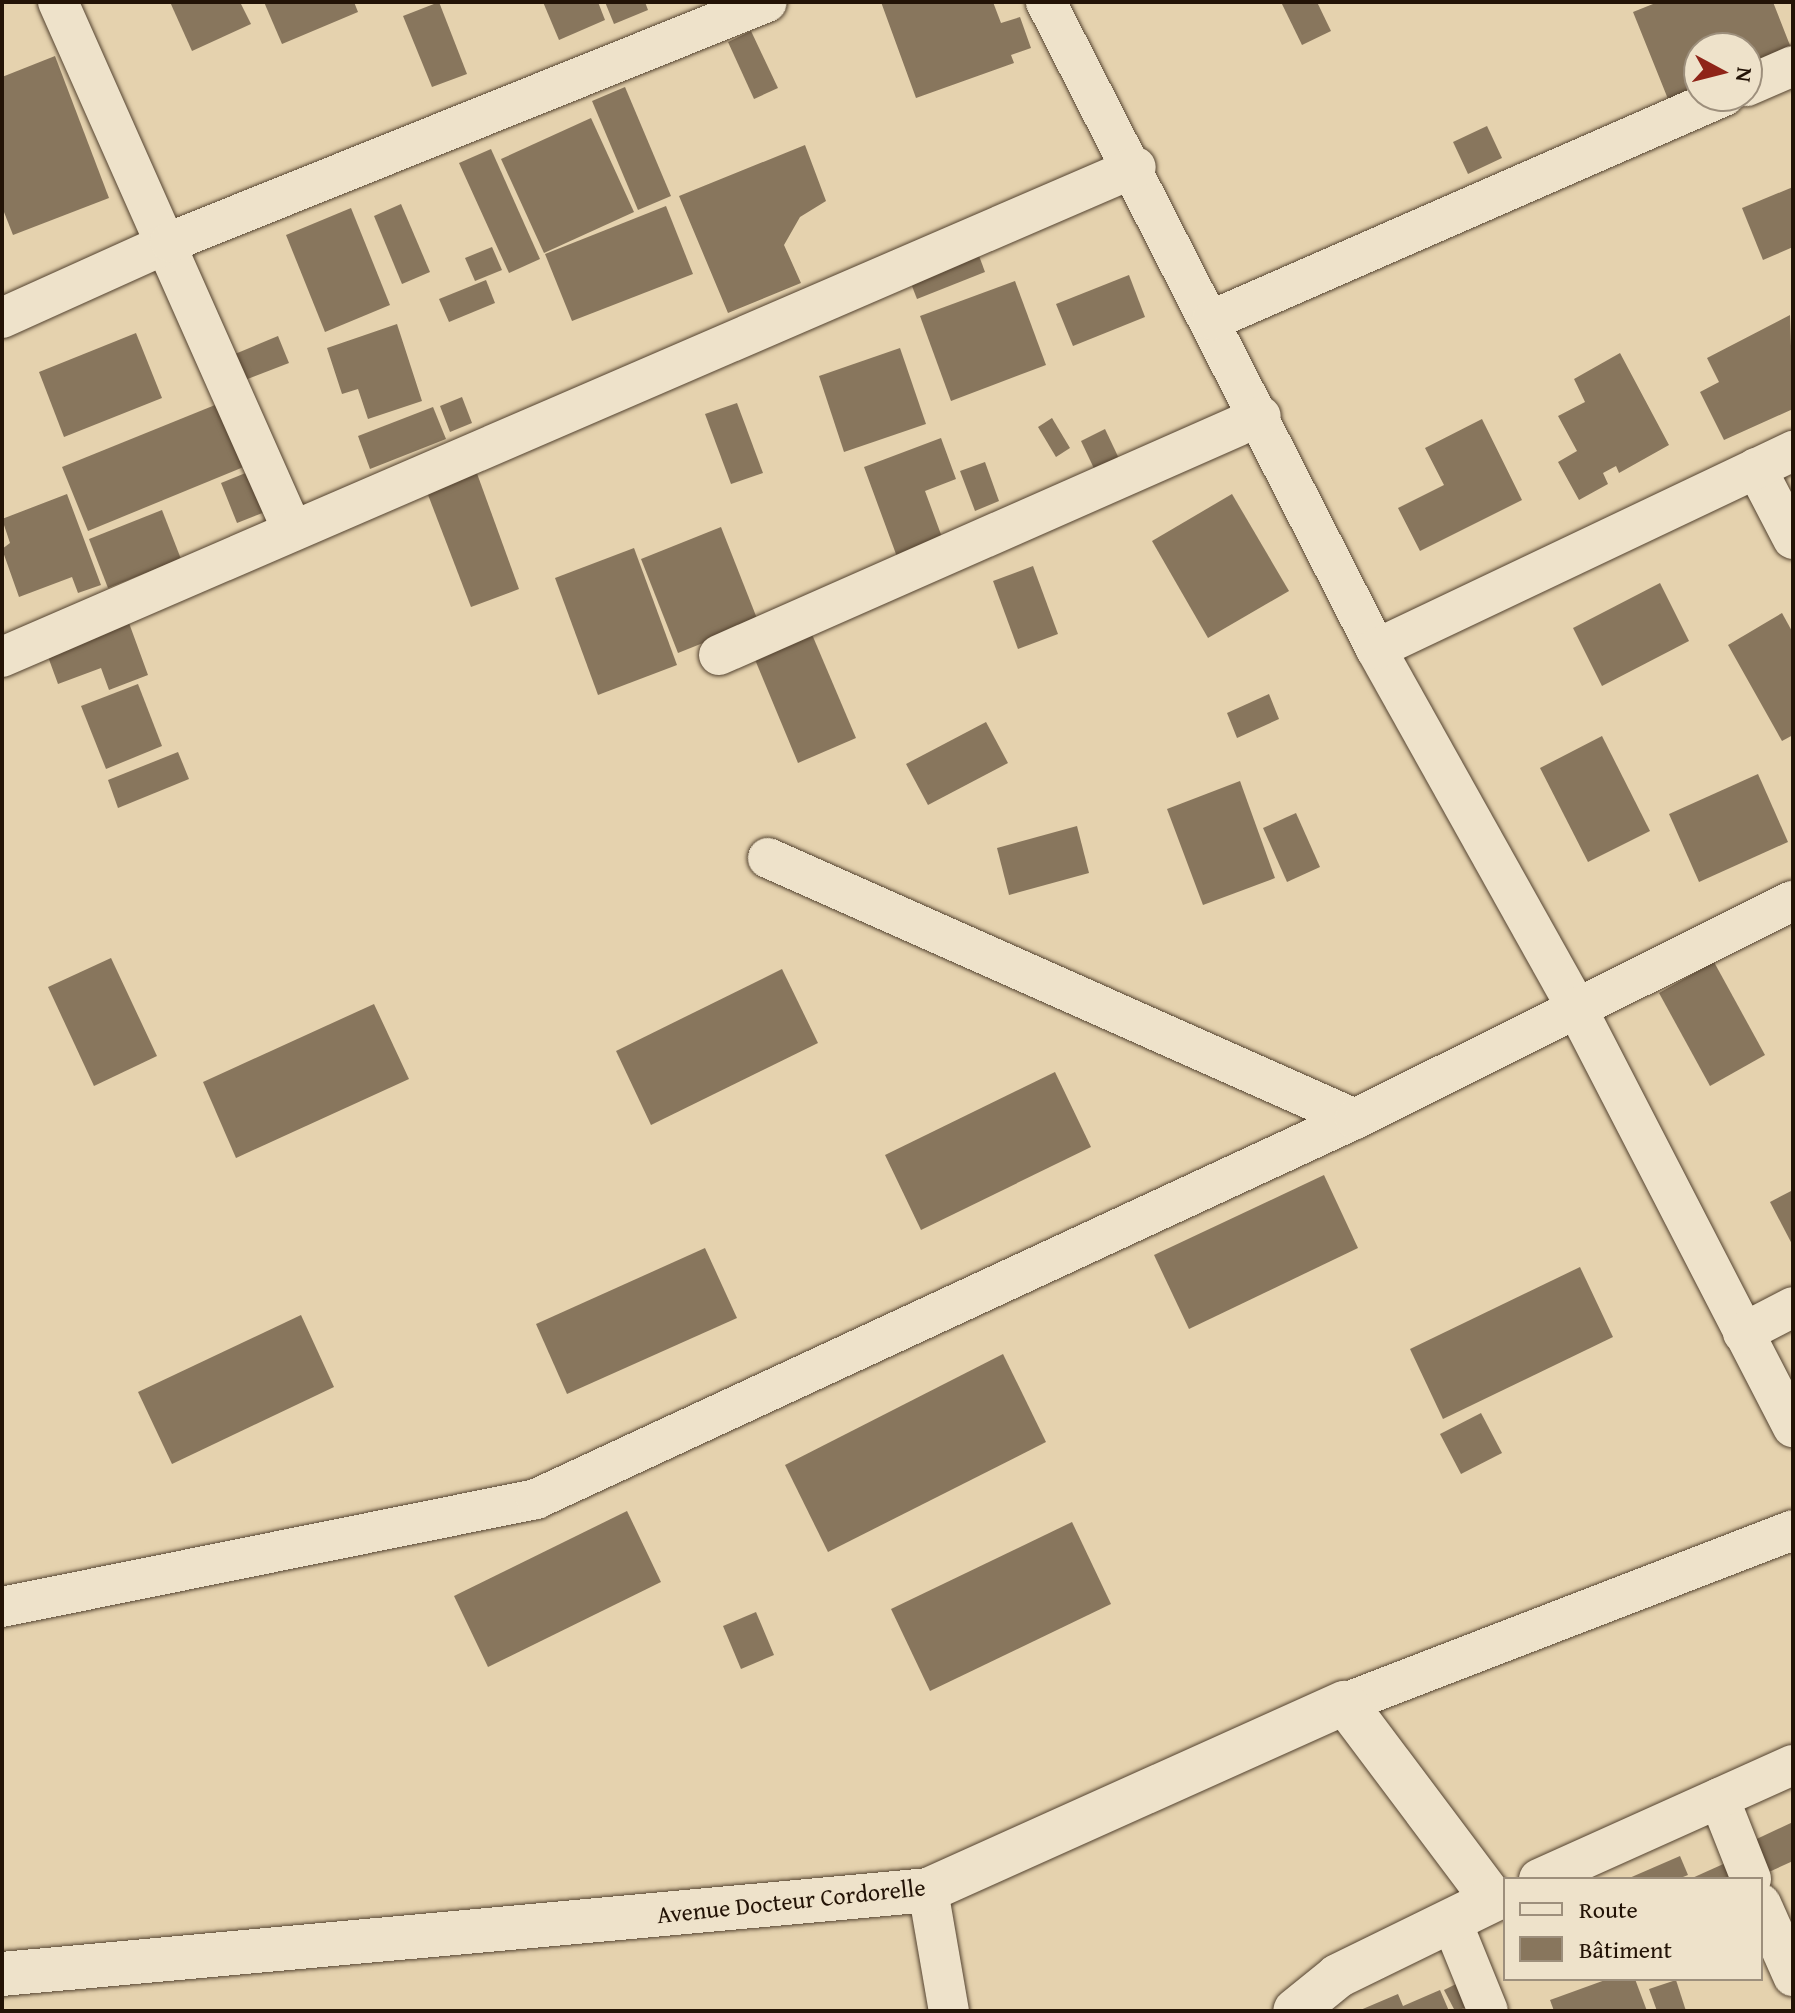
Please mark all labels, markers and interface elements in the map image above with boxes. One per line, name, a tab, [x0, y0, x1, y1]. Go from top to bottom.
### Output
north arrow	[1683, 32, 1763, 112]
text: N	[1728, 65, 1762, 84]
street label: Avenue Docteur Cordorelle	[655, 1873, 927, 1929]
legend	[1503, 1877, 1763, 1981]
text: Route	[1579, 1892, 1638, 1927]
text: Bâtiment	[1579, 1932, 1672, 1967]

